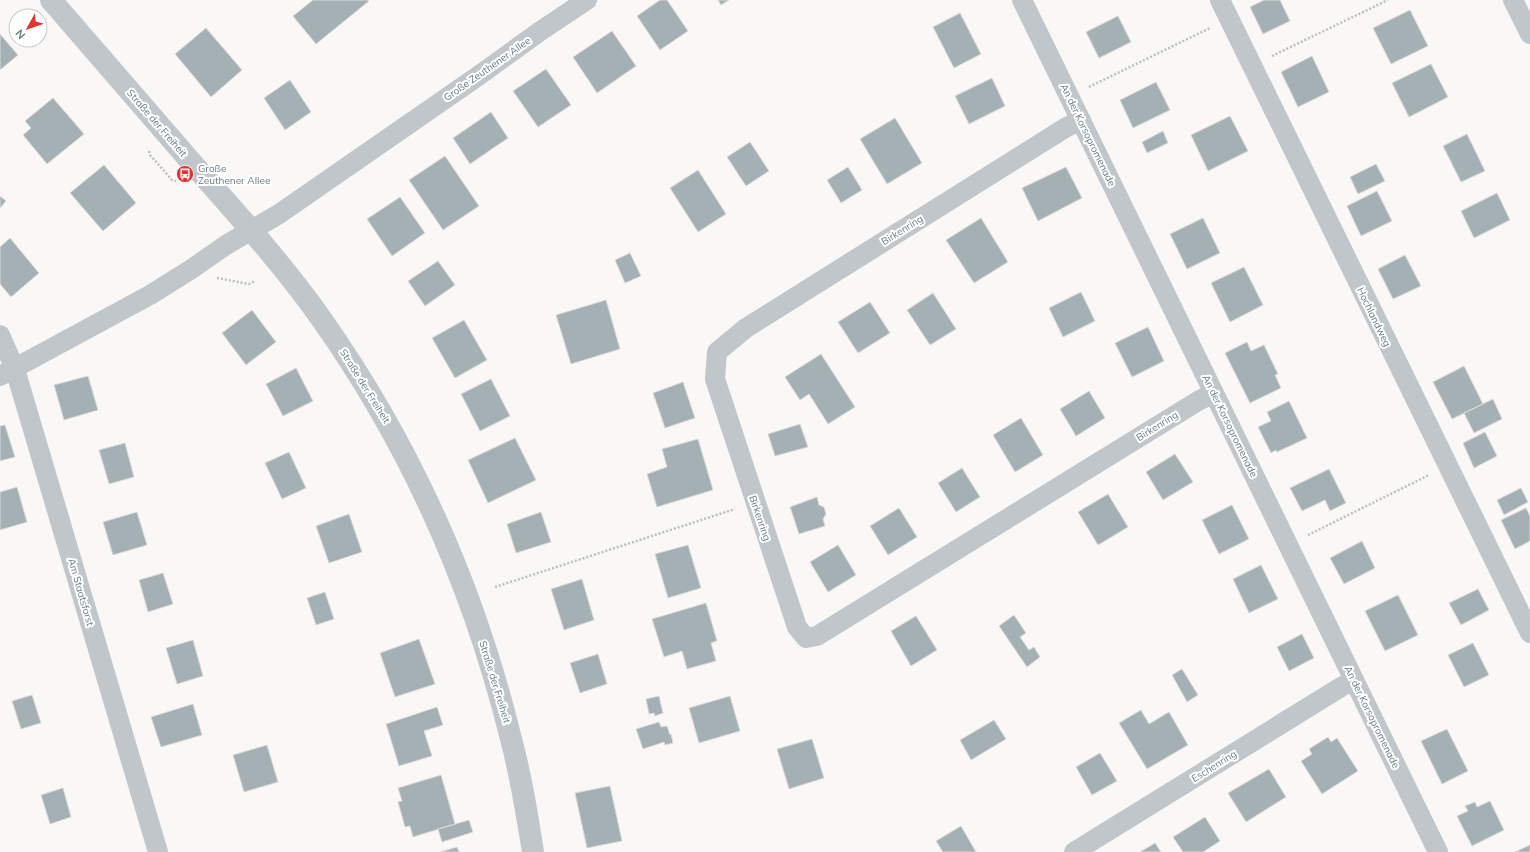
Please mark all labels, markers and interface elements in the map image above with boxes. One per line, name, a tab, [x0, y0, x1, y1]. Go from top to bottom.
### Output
north arrow	[8, 8, 48, 48]
text: N	[12, 27, 28, 42]
street label: Große Zeuthener Allee	[441, 34, 533, 104]
street label: An der Korsopromenade	[1058, 82, 1118, 188]
street label: Straße der Freiheit	[124, 86, 190, 160]
place label: Große Zeuthener Allee	[198, 162, 270, 187]
bus stop icon: Große Zeuthener Allee	[175, 164, 195, 184]
street label: Birkenring	[879, 212, 925, 248]
street label: Hochlandweg	[1354, 285, 1394, 349]
street label: Straße der Freiheit	[337, 346, 393, 426]
street label: An der Korsopromenade	[1200, 373, 1260, 479]
street label: Birkenring	[1134, 408, 1180, 444]
street label: Birkenring	[746, 494, 774, 542]
street label: Am Staatsforst	[65, 557, 97, 628]
street label: Straße der Freiheit	[476, 639, 514, 725]
street label: An der Korsopromenade	[1342, 664, 1402, 770]
street label: Eschenring	[1189, 747, 1239, 785]

